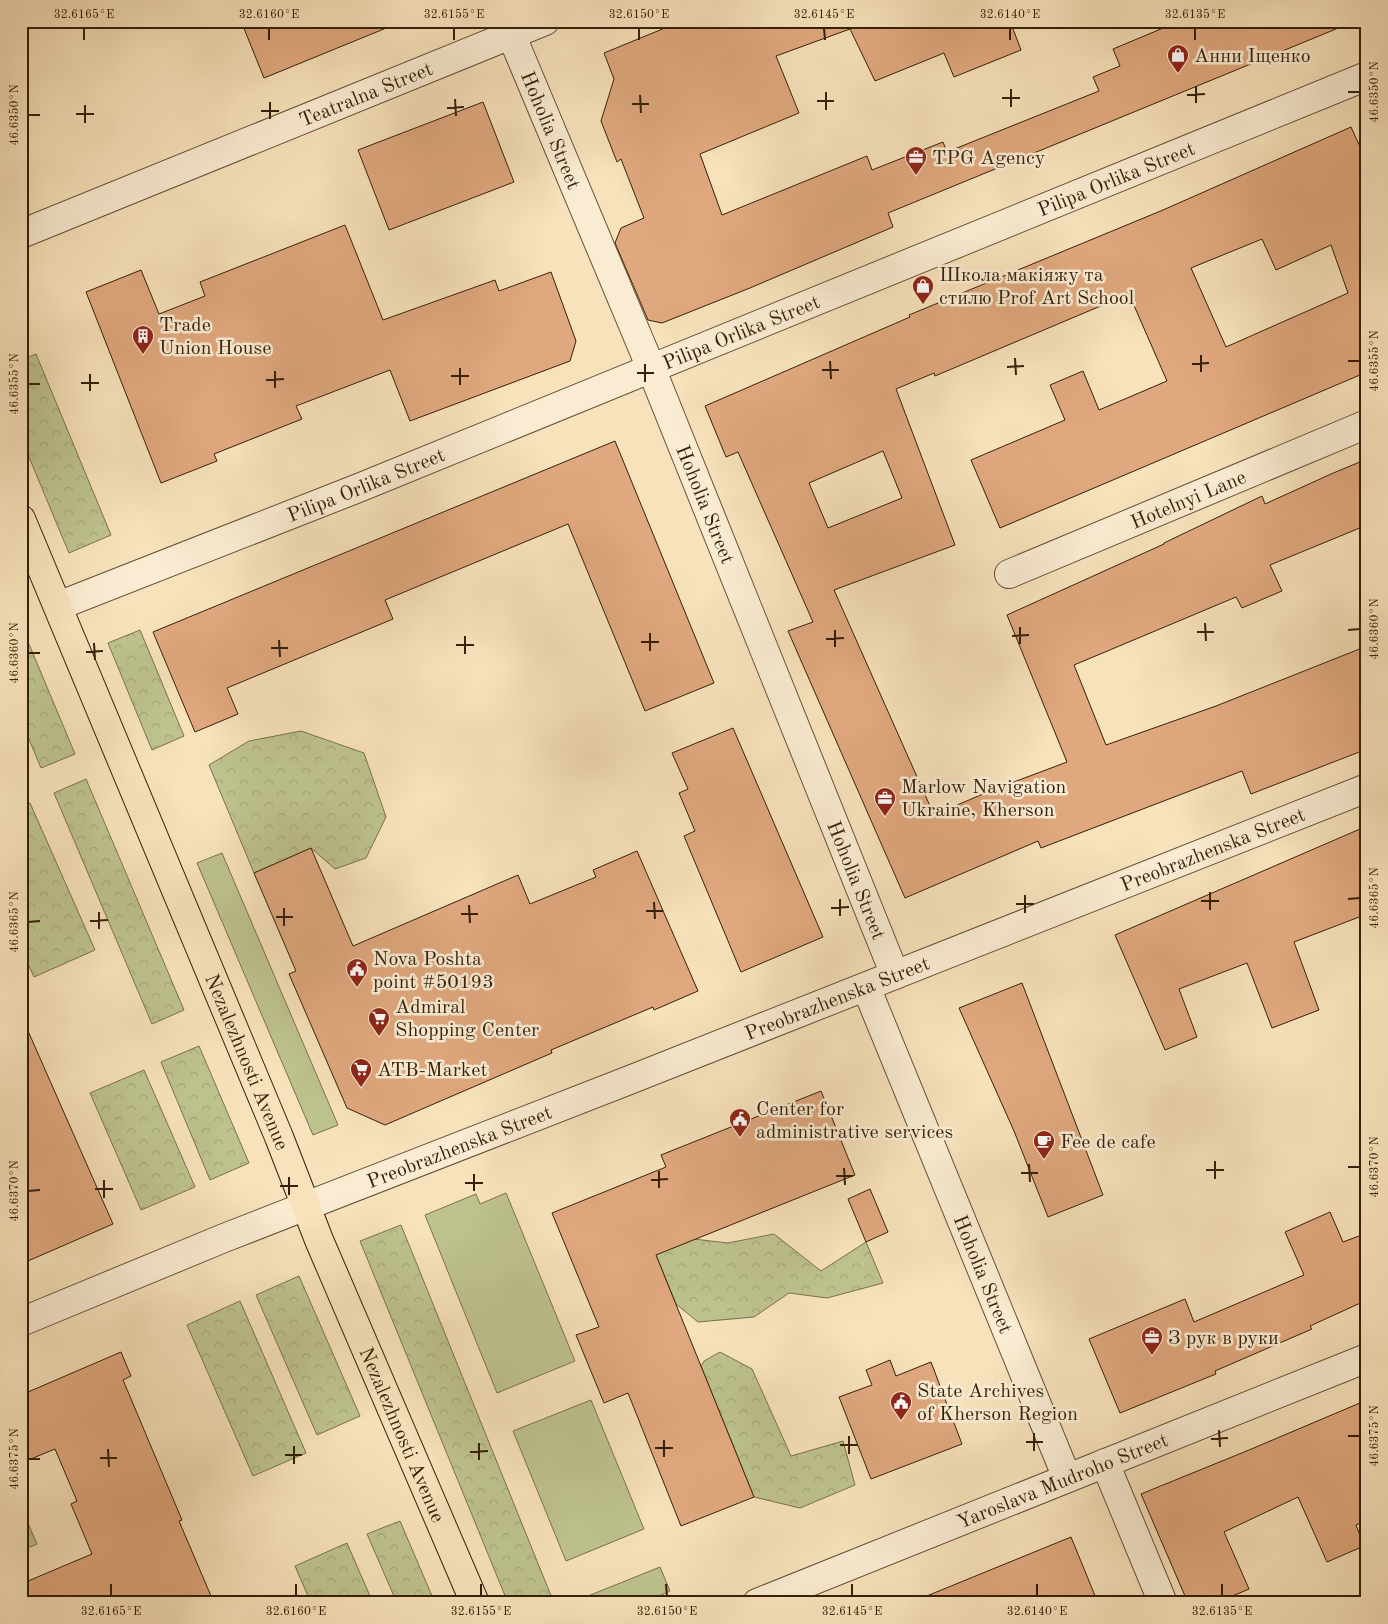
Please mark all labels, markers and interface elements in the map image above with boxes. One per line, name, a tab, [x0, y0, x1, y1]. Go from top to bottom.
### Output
text: 32.6165°E	[54, 8, 114, 21]
text: 32.6155°E	[424, 8, 484, 21]
text: 32.6150°E	[609, 8, 669, 21]
text: 32.6145°E	[794, 8, 854, 21]
text: 32.6135°E	[1165, 8, 1225, 21]
text: 32.6160°E	[239, 9, 299, 21]
text: 32.6140°E	[980, 9, 1040, 21]
shop icon: Анни Іщенко	[1166, 43, 1190, 74]
place label: Анни Іщенко	[1194, 47, 1311, 67]
street label: Teatralna Street	[297, 60, 436, 132]
text: 46.6350°N	[1368, 61, 1381, 123]
street label: Hoholia Street	[516, 69, 583, 193]
text: 46.6350°N	[8, 84, 21, 146]
street label: Pilipa Orlika Street	[1035, 139, 1198, 221]
office icon: TPG Agency	[904, 145, 928, 176]
place label: TPG Agency	[932, 149, 1046, 169]
place label: Школа макіяжу та стилю Prof Art School	[939, 266, 1134, 309]
shop icon: Школа макіяжу та стилю Prof Art School	[911, 274, 935, 305]
street label: Pilipa Orlika Street	[660, 293, 823, 375]
place label: Trade Union House	[159, 316, 271, 359]
building icon: Trade Union House	[131, 324, 155, 355]
text: 46.6355°N	[1368, 330, 1381, 392]
text: 46.6355°N	[8, 353, 21, 415]
street label: Hoholia Street	[671, 443, 737, 567]
street label: Pilipa Orlika Street	[285, 446, 448, 527]
street label: Hotelnyi Lane	[1128, 468, 1249, 534]
text: 46.6360°N	[1369, 598, 1381, 660]
text: 46.6360°N	[9, 622, 21, 684]
place label: Marlow Navigation Ukraine, Kherson	[901, 778, 1067, 821]
office icon: Marlow Navigation Ukraine, Kherson	[873, 786, 897, 817]
street label: Preobrazhenska Street	[1118, 806, 1308, 896]
street label: Hoholia Street	[822, 819, 888, 943]
text: 46.6365°N	[1368, 867, 1381, 929]
text: 46.6365°N	[8, 891, 21, 953]
place label: Nova Poshta point #50193	[373, 950, 494, 993]
street label: Preobrazhenska Street	[743, 954, 933, 1045]
public building icon: Nova Poshta point #50193	[345, 957, 369, 988]
street label: Nezalezhnosti Avenue	[200, 972, 291, 1153]
place label: Admiral Shopping Center	[395, 998, 539, 1041]
supermarket icon: Admiral Shopping Center	[367, 1006, 391, 1037]
supermarket icon: ATB-Market	[349, 1057, 373, 1088]
place label: ATB-Market	[377, 1061, 487, 1081]
place label: Center for administrative services	[756, 1100, 953, 1143]
street label: Preobrazhenska Street	[365, 1103, 555, 1193]
public building icon: Center for administrative services	[728, 1107, 752, 1138]
cafe icon: Fee de cafe	[1032, 1129, 1056, 1160]
place label: Fee de cafe	[1060, 1133, 1156, 1153]
text: 46.6370°N	[1369, 1136, 1381, 1198]
text: 46.6370°N	[9, 1160, 21, 1222]
street label: Hoholia Street	[949, 1213, 1015, 1337]
office icon: З рук в руки	[1140, 1325, 1164, 1356]
place label: З рук в руки	[1168, 1329, 1279, 1349]
street label: Nezalezhnosti Avenue	[354, 1345, 447, 1526]
place label: State Archives of Kherson Region	[917, 1382, 1078, 1425]
public building icon: State Archives of Kherson Region	[889, 1390, 913, 1421]
text: 46.6375°N	[1368, 1405, 1381, 1467]
text: 46.6375°N	[8, 1428, 21, 1490]
street label: Yaroslava Mudroho Street	[955, 1431, 1171, 1534]
text: 32.6165°E	[81, 1605, 141, 1618]
text: 32.6155°E	[451, 1605, 511, 1618]
text: 32.6150°E	[637, 1605, 697, 1618]
text: 32.6145°E	[822, 1605, 882, 1618]
text: 32.6135°E	[1192, 1605, 1252, 1618]
text: 32.6160°E	[266, 1606, 326, 1618]
text: 32.6140°E	[1007, 1606, 1067, 1618]

